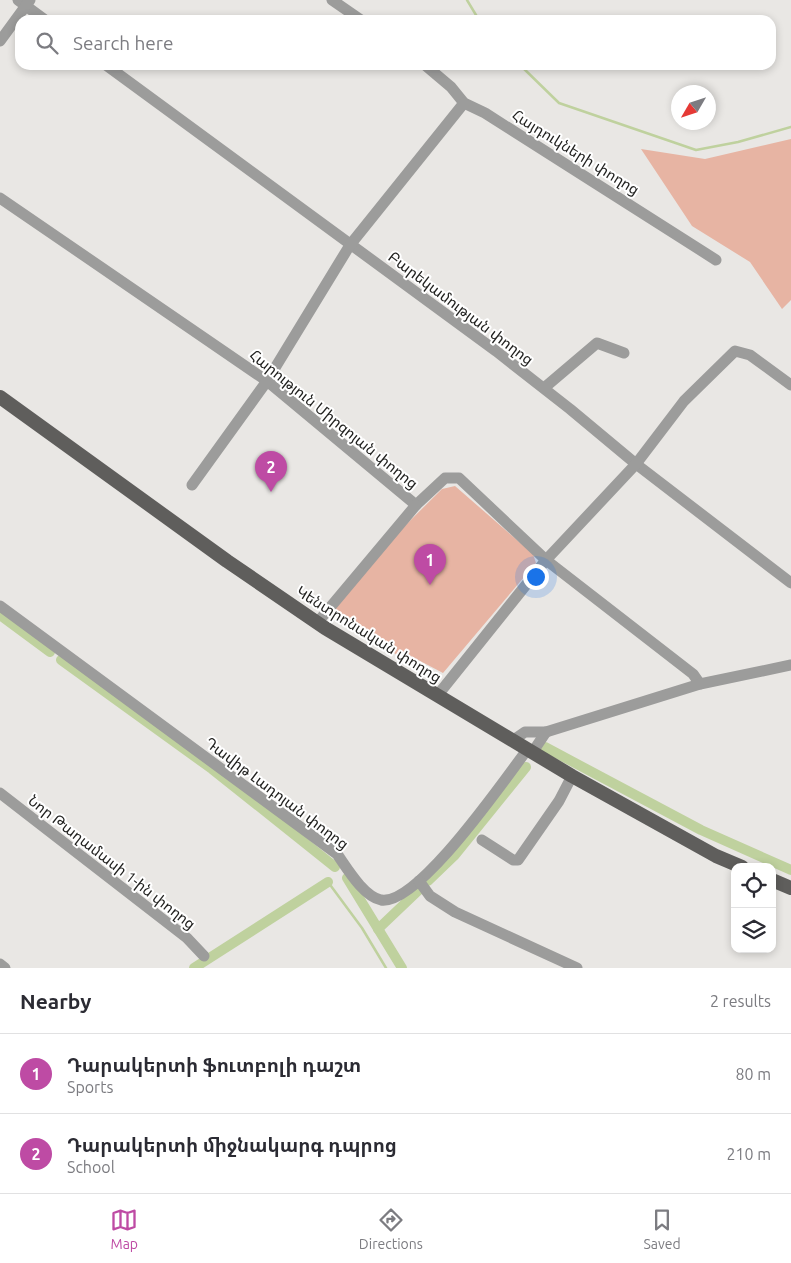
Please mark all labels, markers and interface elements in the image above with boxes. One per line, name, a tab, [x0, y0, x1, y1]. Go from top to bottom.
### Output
search box	[15, 15, 776, 70]
icon: search	[33, 29, 61, 57]
text: Search here	[73, 32, 173, 54]
north arrow	[671, 85, 716, 130]
street label: Հայդուկների փողոց	[509, 106, 643, 199]
street label: Բարեկամության փողոց	[385, 248, 537, 369]
street label: Հարություն Միրզոյան փողոց	[246, 346, 421, 493]
pin: 2	[255, 451, 287, 492]
pin: 1	[414, 544, 446, 585]
your location	[523, 564, 549, 590]
street label: Կենտրոնական փողոց	[293, 582, 445, 687]
street label: Դավիթ Լադոյան փողոց	[201, 733, 352, 853]
street label: Նոր Թաղամասի 1-ին փողոց	[24, 791, 199, 933]
map controls	[731, 863, 776, 953]
button: locate	[731, 863, 776, 908]
button: layers	[731, 908, 776, 953]
text: Nearby	[20, 989, 91, 1013]
text: 2 results	[710, 992, 771, 1010]
text: Դարակերտի ֆուտբոլի դաշտ	[67, 1054, 361, 1076]
text: 1	[31, 1065, 41, 1083]
text: 80 m	[735, 1065, 771, 1083]
text: Sports	[67, 1078, 113, 1096]
text: Դարակերտի միջնակարգ դպրոց	[67, 1134, 397, 1156]
text: 2	[31, 1145, 41, 1163]
text: 210 m	[726, 1145, 771, 1163]
text: School	[67, 1158, 115, 1176]
tab: Map	[110, 1206, 138, 1252]
tab: Directions	[359, 1206, 423, 1252]
tab: Saved	[643, 1206, 681, 1252]

